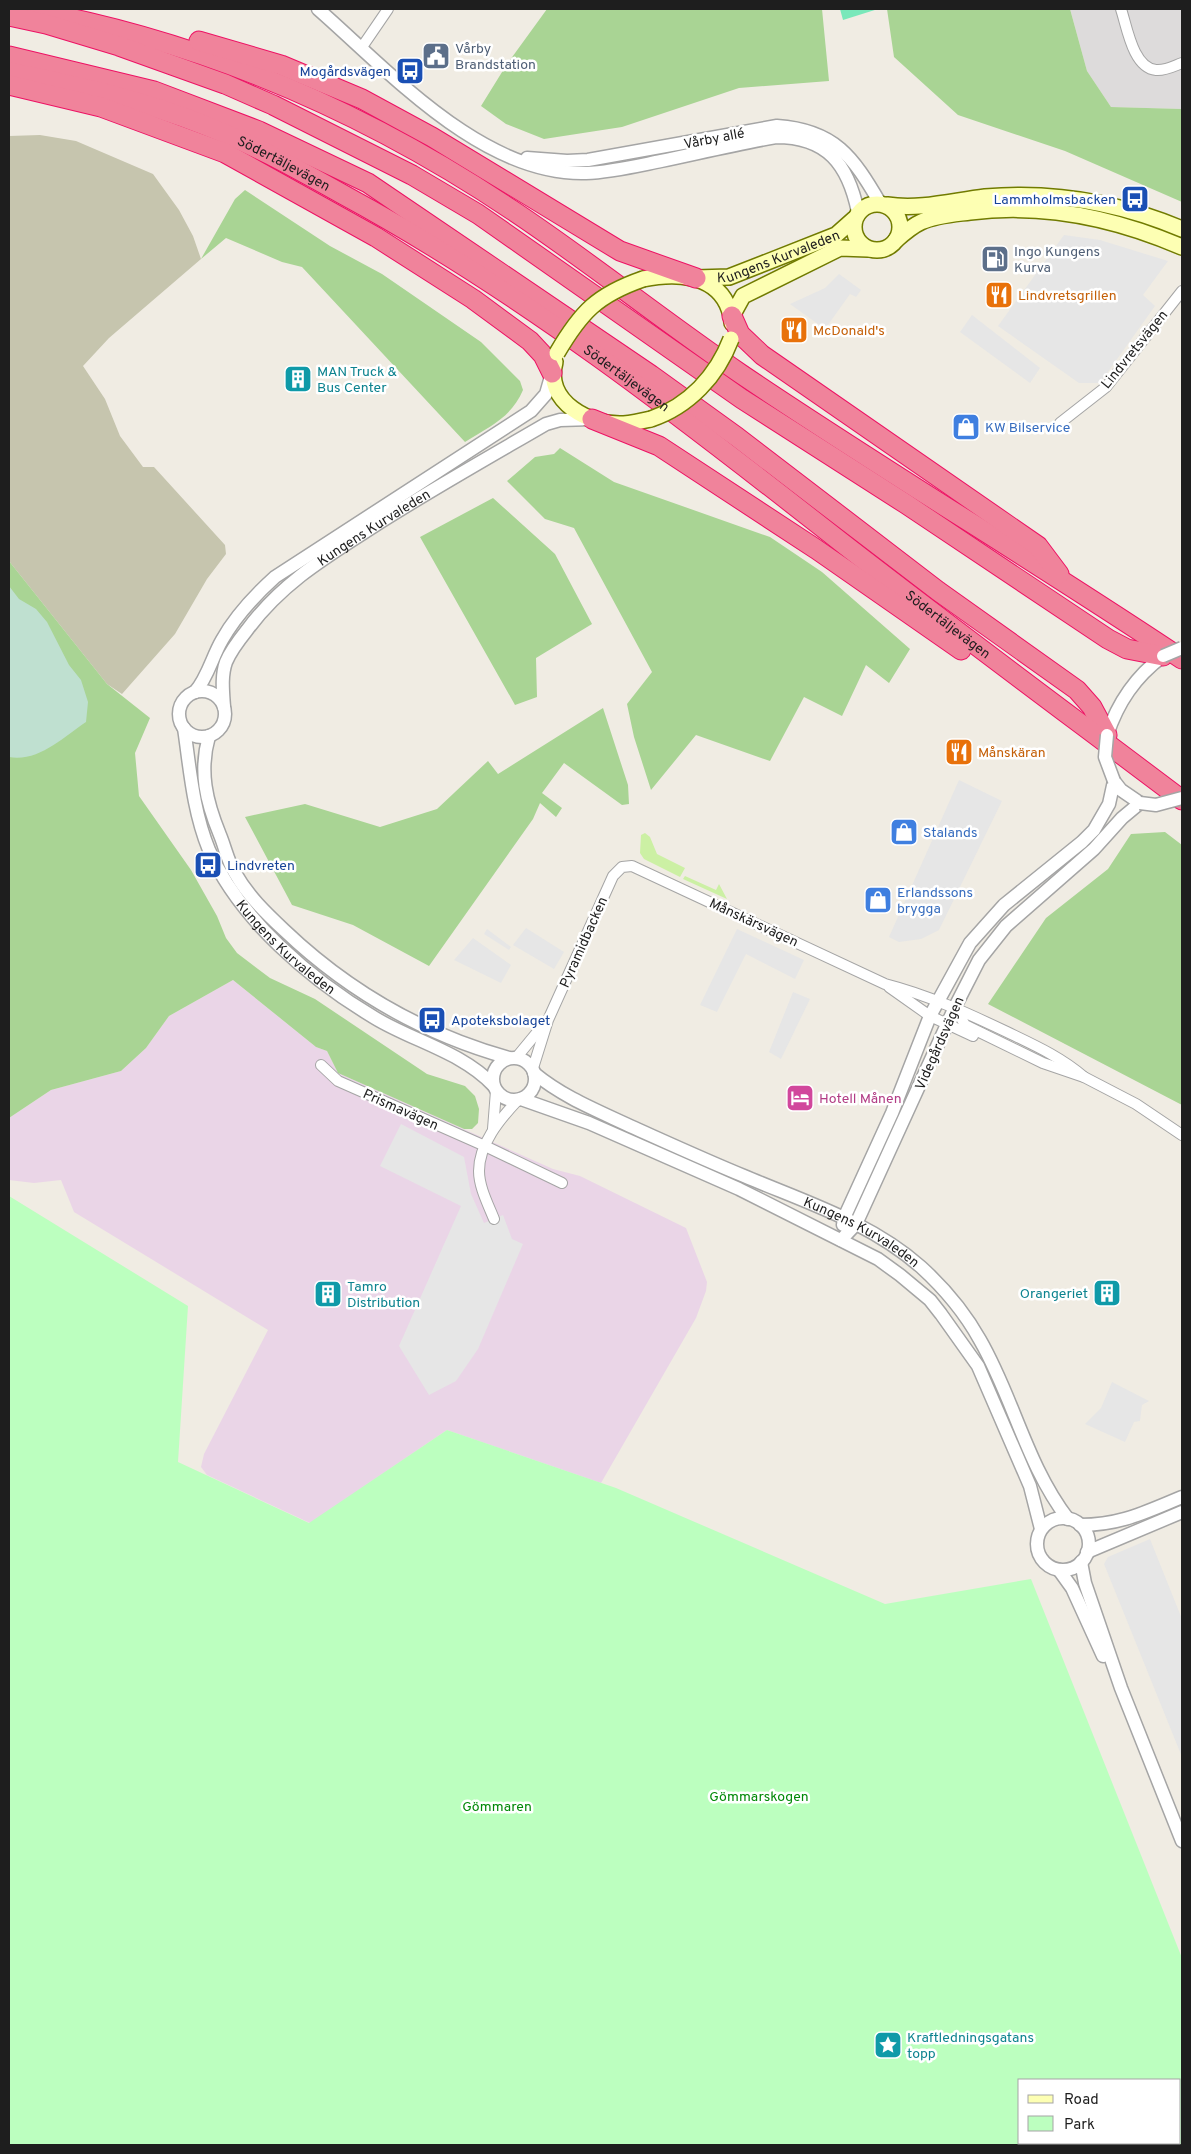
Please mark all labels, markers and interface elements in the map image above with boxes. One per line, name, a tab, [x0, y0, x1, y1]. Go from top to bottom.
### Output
public building icon: Vårby Brandstation	[421, 41, 451, 71]
place label: Vårby Brandstation	[455, 41, 536, 74]
bus stop icon: Mogårdsvägen	[395, 56, 425, 86]
place label: Mogårdsvägen	[300, 64, 391, 81]
street label: Vårby allé	[682, 125, 746, 154]
street label: Södertäljevägen	[234, 133, 333, 196]
bus stop icon: Lammholmsbacken	[1120, 184, 1150, 214]
place label: Lammholmsbacken	[994, 192, 1116, 209]
street label: Kungens Kurvaleden	[717, 227, 843, 287]
fuel station icon: Ingo Kungens Kurva	[980, 244, 1010, 274]
place label: Ingo Kungens Kurva	[1014, 244, 1100, 277]
restaurant icon: Lindvretsgrillen	[984, 280, 1014, 310]
place label: Lindvretsgrillen	[1018, 288, 1117, 305]
street label: Lindvretsvägen	[1098, 307, 1172, 393]
restaurant icon: McDonald's	[779, 315, 809, 345]
place label: McDonald's	[813, 323, 885, 340]
street label: Södertäljevägen	[579, 342, 672, 416]
building icon: MAN Truck & Bus Center	[283, 364, 313, 394]
place label: MAN Truck & Bus Center	[317, 364, 398, 397]
shop icon: KW Bilservice	[951, 412, 981, 442]
place label: KW Bilservice	[985, 420, 1070, 437]
street label: Kungens Kurvaleden	[315, 486, 434, 571]
street label: Södertäljevägen	[901, 588, 993, 663]
restaurant icon: Månskäran	[944, 737, 974, 767]
place label: Månskäran	[978, 745, 1046, 762]
shop icon: Stalands	[889, 817, 919, 847]
place label: Stalands	[923, 825, 978, 842]
bus stop icon: Lindvreten	[193, 850, 223, 880]
place label: Lindvreten	[227, 858, 295, 875]
shop icon: Erlandssons brygga	[863, 885, 893, 915]
place label: Erlandssons brygga	[897, 885, 973, 918]
street label: Pyramidbacken	[557, 894, 612, 991]
street label: Månskärsvägen	[706, 895, 801, 951]
street label: Kungens Kurvaleden	[232, 897, 338, 999]
street label: Videgårdsvägen	[912, 994, 969, 1093]
bus stop icon: Apoteksbolaget	[417, 1005, 447, 1035]
place label: Apoteksbolaget	[451, 1013, 550, 1030]
hotel icon: Hotell Månen	[785, 1083, 815, 1113]
street label: Prismavägen	[360, 1086, 441, 1135]
place label: Hotell Månen	[819, 1091, 902, 1108]
street label: Kungens Kurvaleden	[801, 1194, 922, 1272]
building icon: Orangeriet	[1092, 1278, 1122, 1308]
building icon: Tamro Distribution	[313, 1279, 343, 1309]
place label: Tamro Distribution	[347, 1279, 420, 1312]
place label: Orangeriet	[1020, 1286, 1088, 1303]
park label: Gömmarskogen	[709, 1789, 809, 1806]
park label: Gömmaren	[462, 1799, 532, 1816]
place icon: Kraftledningsgatans topp	[873, 2030, 903, 2060]
place label: Kraftledningsgatans topp	[907, 2030, 1034, 2063]
legend	[1018, 2079, 1181, 2144]
text: Road	[1064, 2091, 1099, 2110]
text: Park	[1064, 2116, 1095, 2135]

